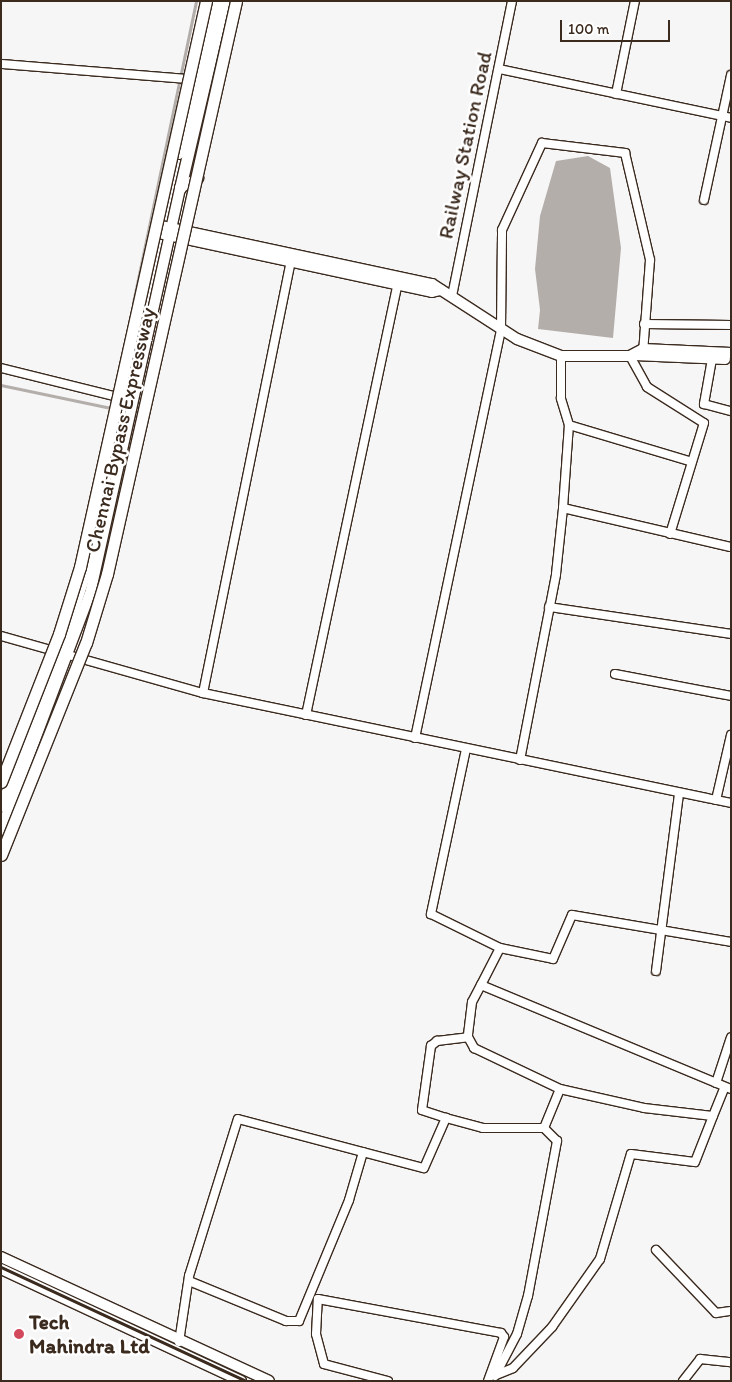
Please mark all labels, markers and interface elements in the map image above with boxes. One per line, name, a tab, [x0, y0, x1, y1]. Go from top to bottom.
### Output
scale bar	[562, 10, 672, 42]
text: 100 m	[568, 20, 609, 38]
street label: Railway Station Road	[433, 49, 497, 241]
street label: Chennai Bypass Expressway	[80, 305, 160, 555]
place label: Tech Mahindra Ltd	[29, 1309, 149, 1359]
marker: Tech Mahindra Ltd	[13, 1328, 25, 1340]

